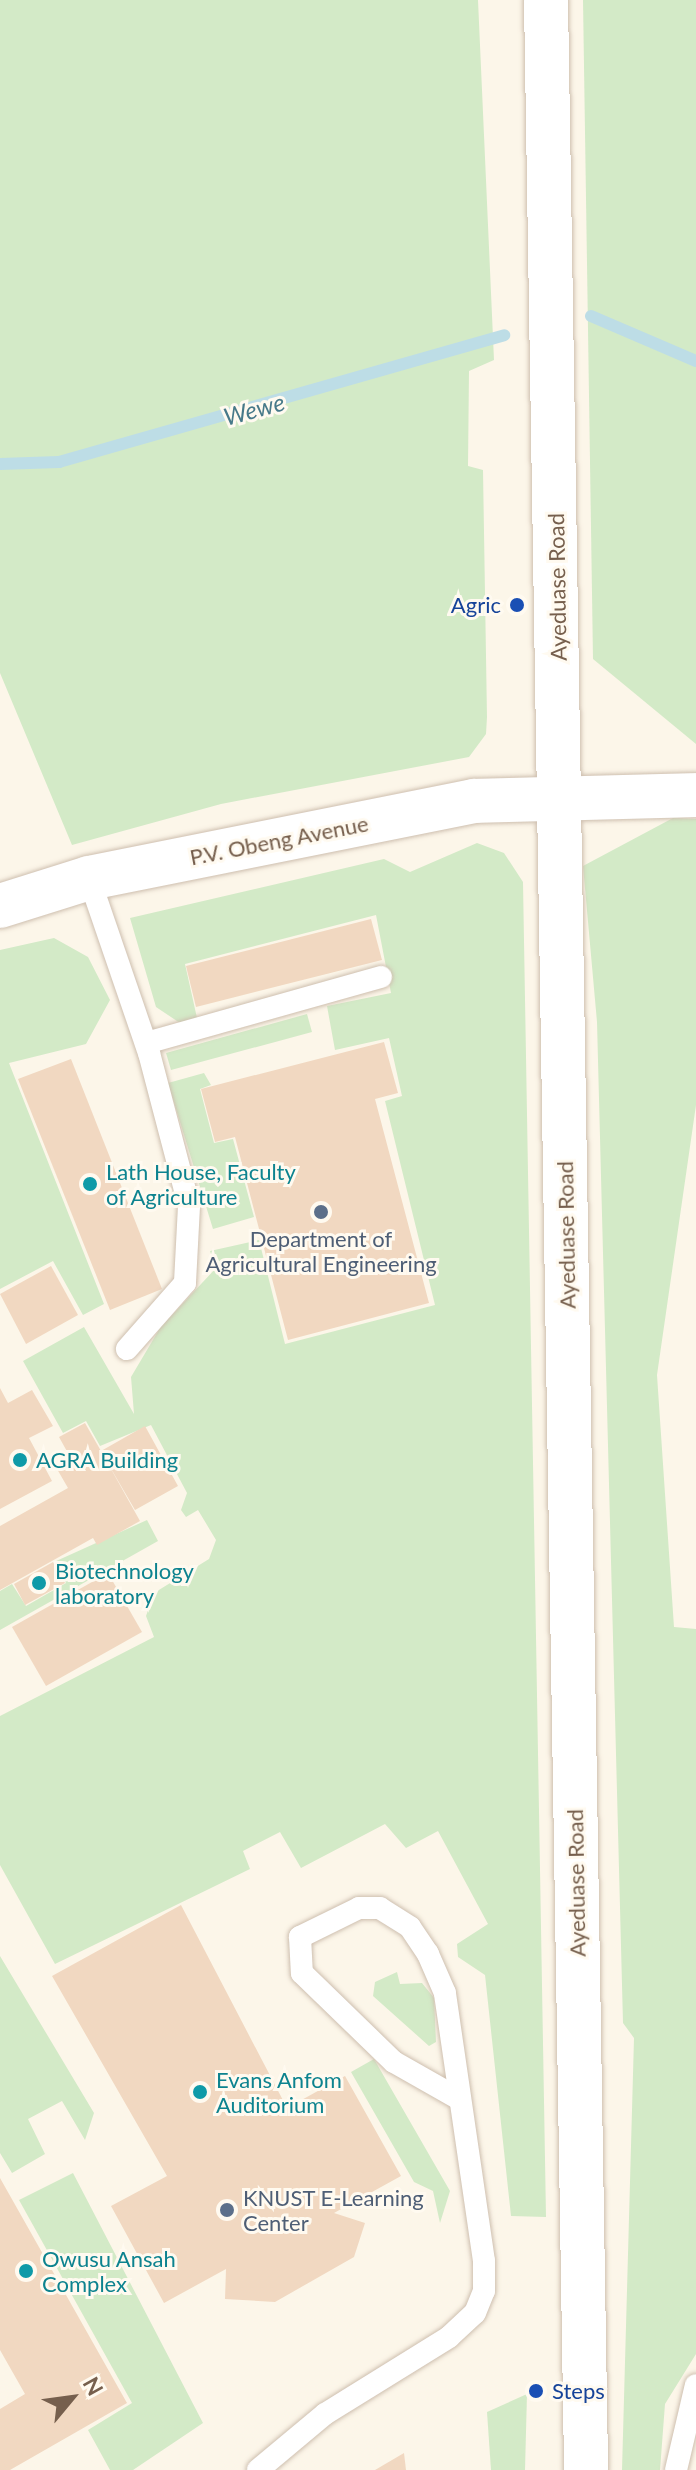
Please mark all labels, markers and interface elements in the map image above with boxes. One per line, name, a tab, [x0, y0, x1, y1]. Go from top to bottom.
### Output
water label: Wewe	[220, 387, 288, 431]
street label: Ayeduase Road	[543, 513, 571, 661]
place label: Agric	[451, 592, 501, 618]
marker: Agric	[508, 596, 526, 614]
street label: P.V. Obeng Avenue	[187, 810, 371, 870]
place label: Lath House, Faculty of Agriculture	[106, 1158, 296, 1210]
street label: Ayeduase Road	[552, 1161, 580, 1309]
marker: Lath House, Faculty of Agriculture	[81, 1175, 99, 1193]
marker: Department of Agricultural Engineering	[312, 1203, 330, 1221]
place label: Department of Agricultural Engineering	[205, 1225, 437, 1276]
place label: AGRA Building	[36, 1447, 179, 1473]
marker: AGRA Building	[11, 1451, 29, 1469]
place label: Biotechnology laboratory	[55, 1557, 194, 1608]
marker: Biotechnology laboratory	[30, 1574, 48, 1592]
street label: Ayeduase Road	[562, 1809, 590, 1957]
place label: Evans Anfom Auditorium	[216, 2066, 343, 2118]
marker: Evans Anfom Auditorium	[191, 2083, 209, 2101]
place label: KNUST E-Learning Center	[243, 2184, 424, 2236]
marker: KNUST E-Learning Center	[218, 2201, 236, 2219]
place label: Owusu Ansah Complex	[42, 2245, 176, 2296]
marker: Owusu Ansah Complex	[17, 2262, 35, 2280]
north arrow	[32, 2358, 112, 2438]
text: N	[78, 2372, 109, 2400]
place label: Steps	[552, 2378, 605, 2404]
marker: Steps	[527, 2382, 545, 2400]

